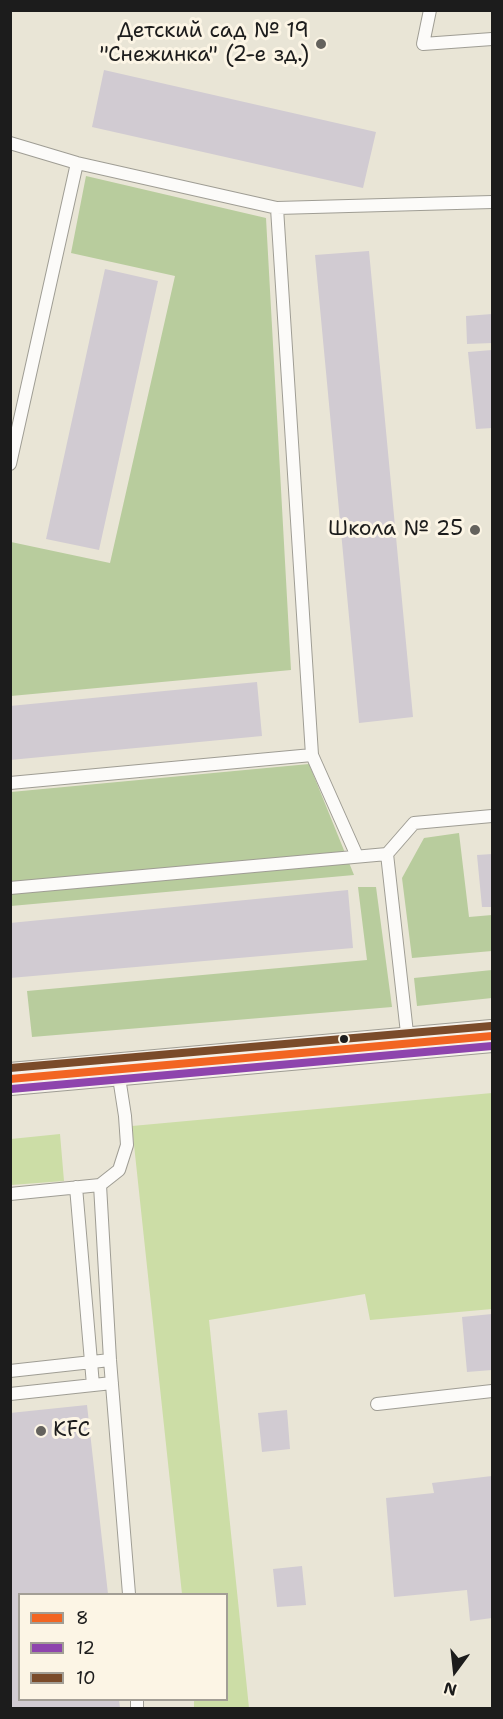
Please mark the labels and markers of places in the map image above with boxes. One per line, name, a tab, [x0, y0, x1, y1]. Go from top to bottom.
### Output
place label: Детский сад № 19 "Снежинка" (2-е зд.)	[100, 19, 309, 69]
marker: Детский сад № 19 "Снежинка" (2-е зд.)	[314, 37, 328, 51]
place label: Школа № 25	[328, 517, 463, 543]
marker: Школа № 25	[468, 523, 482, 537]
unlabelled marker	[338, 1033, 350, 1045]
place label: KFC	[53, 1418, 90, 1444]
marker: KFC	[34, 1424, 48, 1438]

